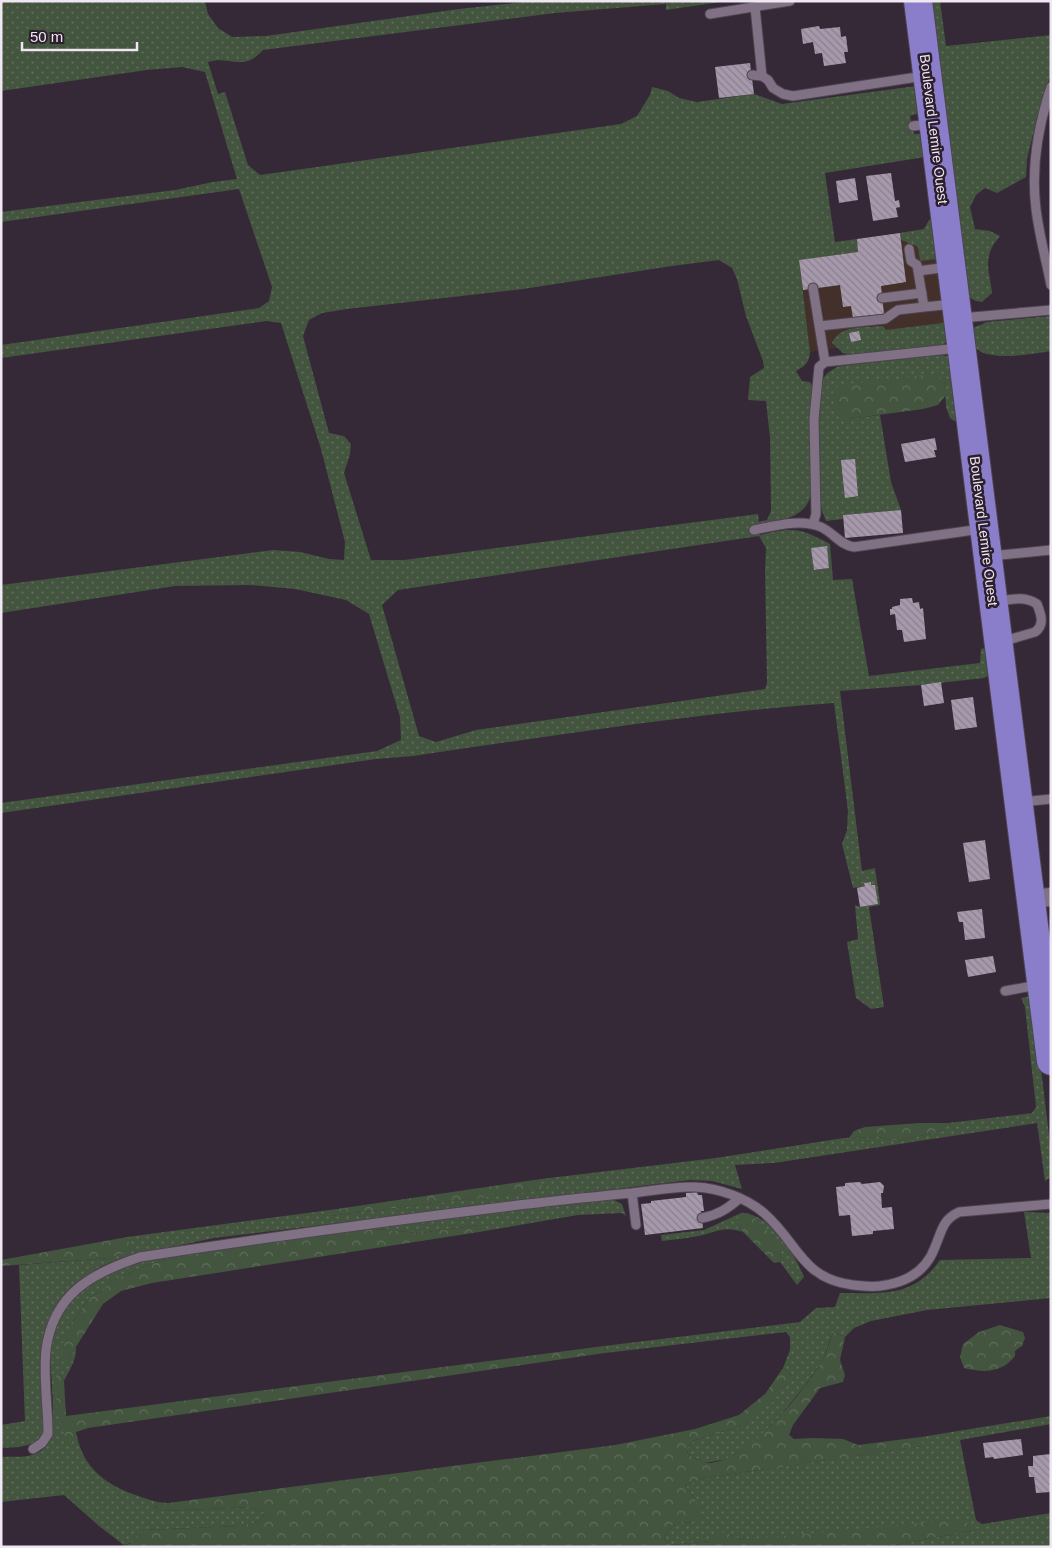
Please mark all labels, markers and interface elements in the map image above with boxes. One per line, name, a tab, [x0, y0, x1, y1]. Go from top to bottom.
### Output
scale bar	[22, 20, 138, 52]
text: 50 m	[30, 28, 63, 45]
street label: Boulevard Lemire Ouest	[917, 53, 951, 205]
street label: Boulevard Lemire Ouest	[967, 455, 1001, 607]

